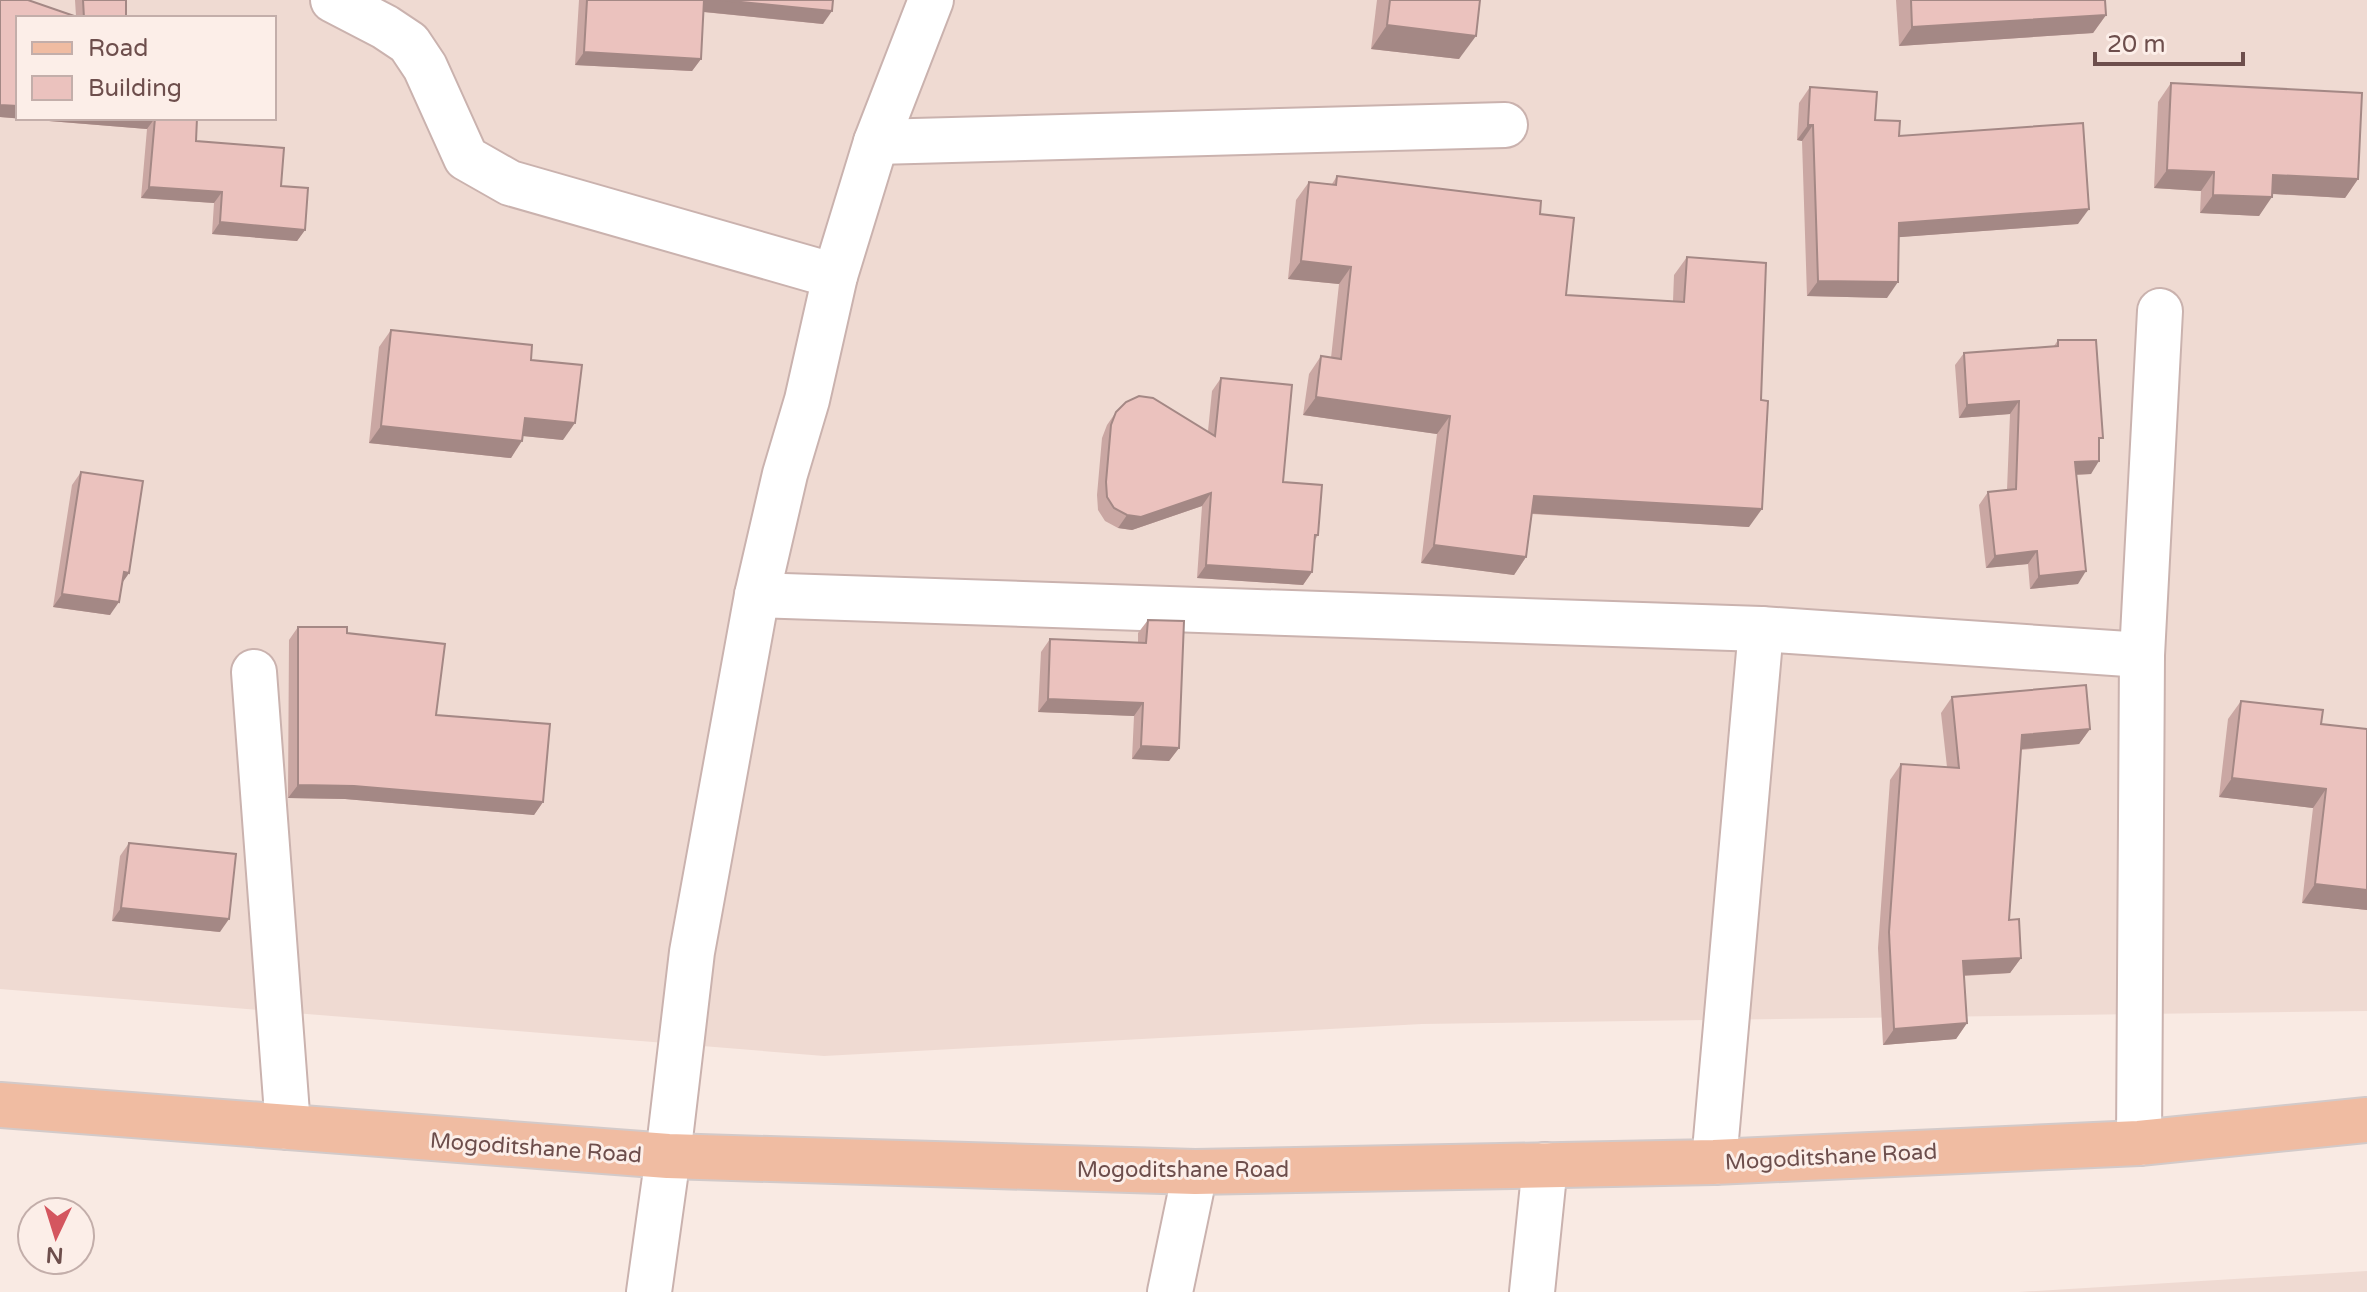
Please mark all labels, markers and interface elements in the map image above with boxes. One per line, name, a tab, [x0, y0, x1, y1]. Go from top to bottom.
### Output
legend	[16, 16, 276, 120]
scale bar	[2095, 16, 2243, 66]
text: 20 m	[2107, 30, 2165, 59]
text: Road	[88, 34, 148, 63]
text: Building	[88, 74, 182, 103]
street label: Mogoditshane Road	[429, 1128, 643, 1168]
street label: Mogoditshane Road	[1724, 1138, 1938, 1176]
street label: Mogoditshane Road	[1077, 1157, 1289, 1183]
north arrow	[16, 1196, 96, 1276]
text: N	[45, 1241, 64, 1269]

